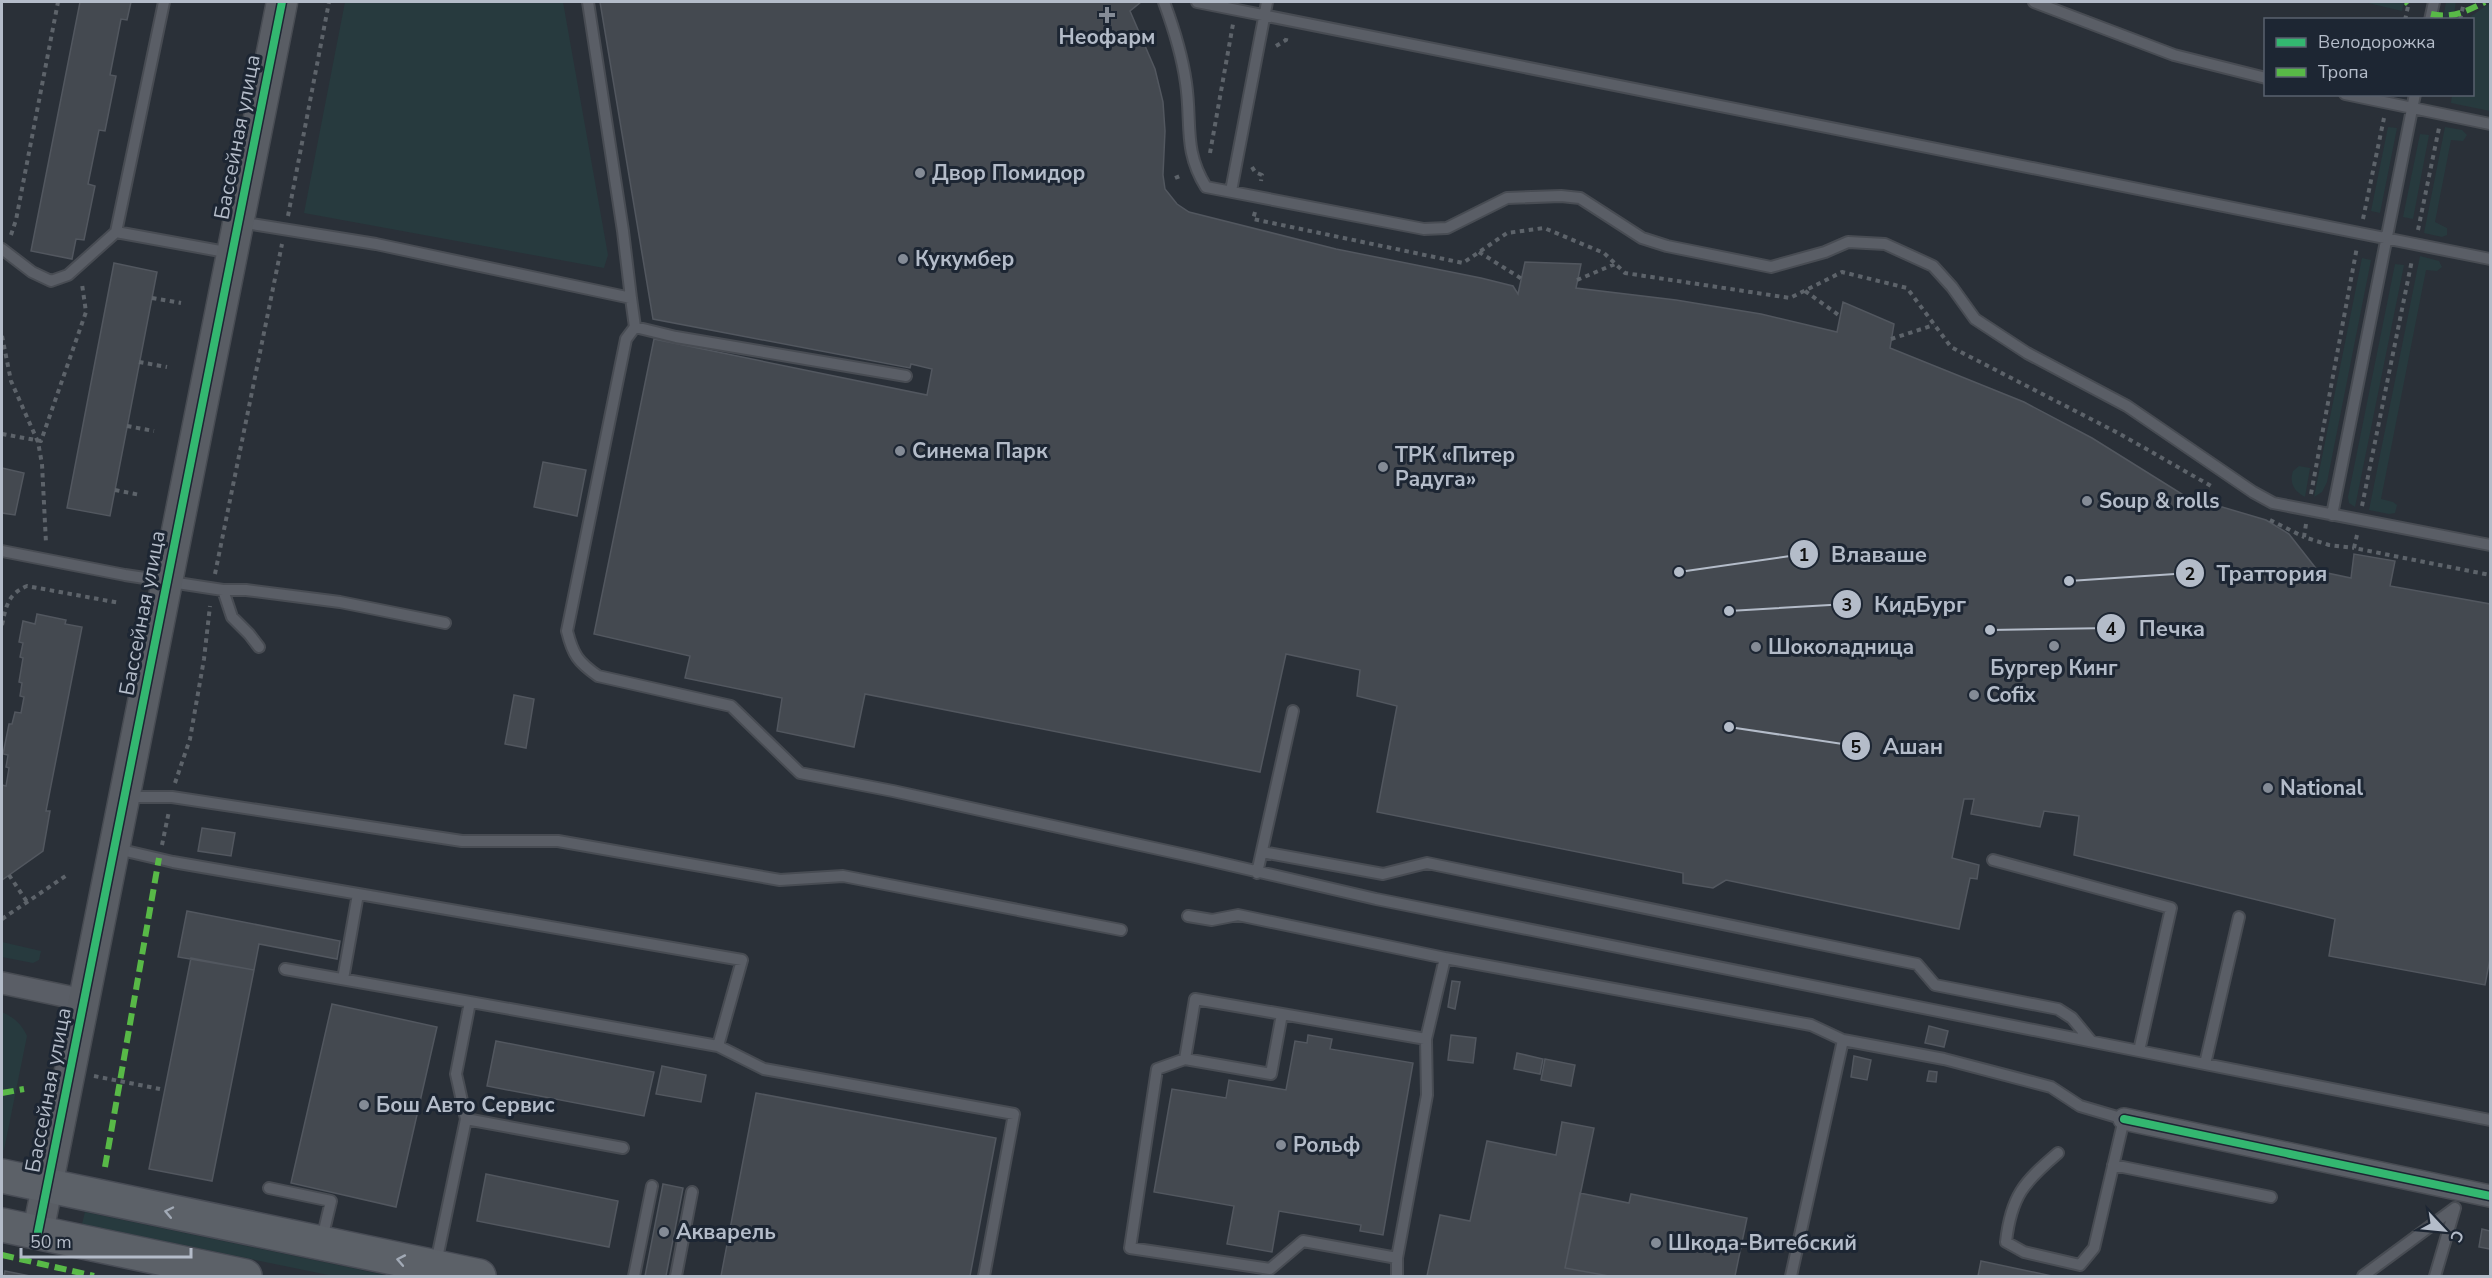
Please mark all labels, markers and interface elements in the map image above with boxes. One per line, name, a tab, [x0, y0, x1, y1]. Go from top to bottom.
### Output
marker: Неофарм	[1100, 8, 1114, 22]
legend	[2264, 18, 2474, 96]
place label: Неофарм	[1059, 23, 1155, 51]
text: Велодорожка	[2318, 30, 2435, 54]
street label: Бассейная улица	[207, 52, 267, 222]
text: Тропа	[2318, 60, 2369, 84]
place label: Двор Помидор	[932, 159, 1086, 187]
marker: Двор Помидор	[913, 166, 927, 180]
place label: Кукумбер	[915, 245, 1014, 273]
marker: Кукумбер	[896, 252, 910, 266]
place label: Синема Парк	[912, 437, 1048, 465]
place label: ТРК «Питер Радуга»	[1395, 441, 1515, 493]
marker: Синема Парк	[893, 444, 907, 458]
marker: ТРК «Питер Радуга»	[1376, 460, 1390, 474]
place label: Soup & rolls	[2099, 487, 2219, 515]
marker: Soup & rolls	[2080, 494, 2094, 508]
street label: Бассейная улица	[112, 528, 172, 698]
callout: Влаваше	[1789, 534, 1939, 574]
text: Влаваше	[1831, 540, 1927, 570]
text: 1	[1799, 543, 1809, 567]
callout: Траттория	[2175, 553, 2340, 593]
text: Траттория	[2217, 559, 2327, 589]
text: 2	[2185, 562, 2195, 586]
callout: КидБург	[1832, 584, 1978, 624]
text: КидБург	[1874, 590, 1966, 620]
text: 3	[1842, 593, 1852, 617]
callout: Печка	[2096, 608, 2217, 648]
text: Печка	[2139, 614, 2205, 644]
text: 4	[2106, 617, 2117, 641]
place label: Шоколадница	[1768, 633, 1914, 661]
marker: Бургер Кинг	[2047, 639, 2061, 653]
marker: Шоколадница	[1749, 640, 1763, 654]
place label: Бургер Кинг	[1990, 654, 2118, 682]
place label: Cofix	[1986, 681, 2036, 709]
marker: Cofix	[1967, 688, 1981, 702]
callout: Ашан	[1841, 726, 1955, 766]
text: Ашан	[1883, 732, 1943, 762]
text: 5	[1851, 735, 1862, 759]
place label: National	[2280, 774, 2363, 802]
marker: National	[2261, 781, 2275, 795]
street label: Бассейная улица	[18, 1005, 78, 1175]
place label: Бош Авто Сервис	[376, 1091, 555, 1119]
marker: Бош Авто Сервис	[357, 1098, 371, 1112]
place label: Рольф	[1293, 1131, 1360, 1159]
marker: Рольф	[1274, 1138, 1288, 1152]
north arrow	[2414, 1200, 2474, 1260]
one-way arrow	[165, 1206, 175, 1219]
place label: Акварель	[676, 1218, 776, 1246]
scale bar	[21, 1221, 190, 1259]
marker: Акварель	[657, 1225, 671, 1239]
text: С	[2444, 1226, 2469, 1246]
place label: Шкода-Витебский	[1668, 1229, 1857, 1257]
text: 50 m	[30, 1230, 72, 1254]
marker: Шкода-Витебский	[1649, 1236, 1663, 1250]
one-way arrow	[397, 1254, 407, 1267]

